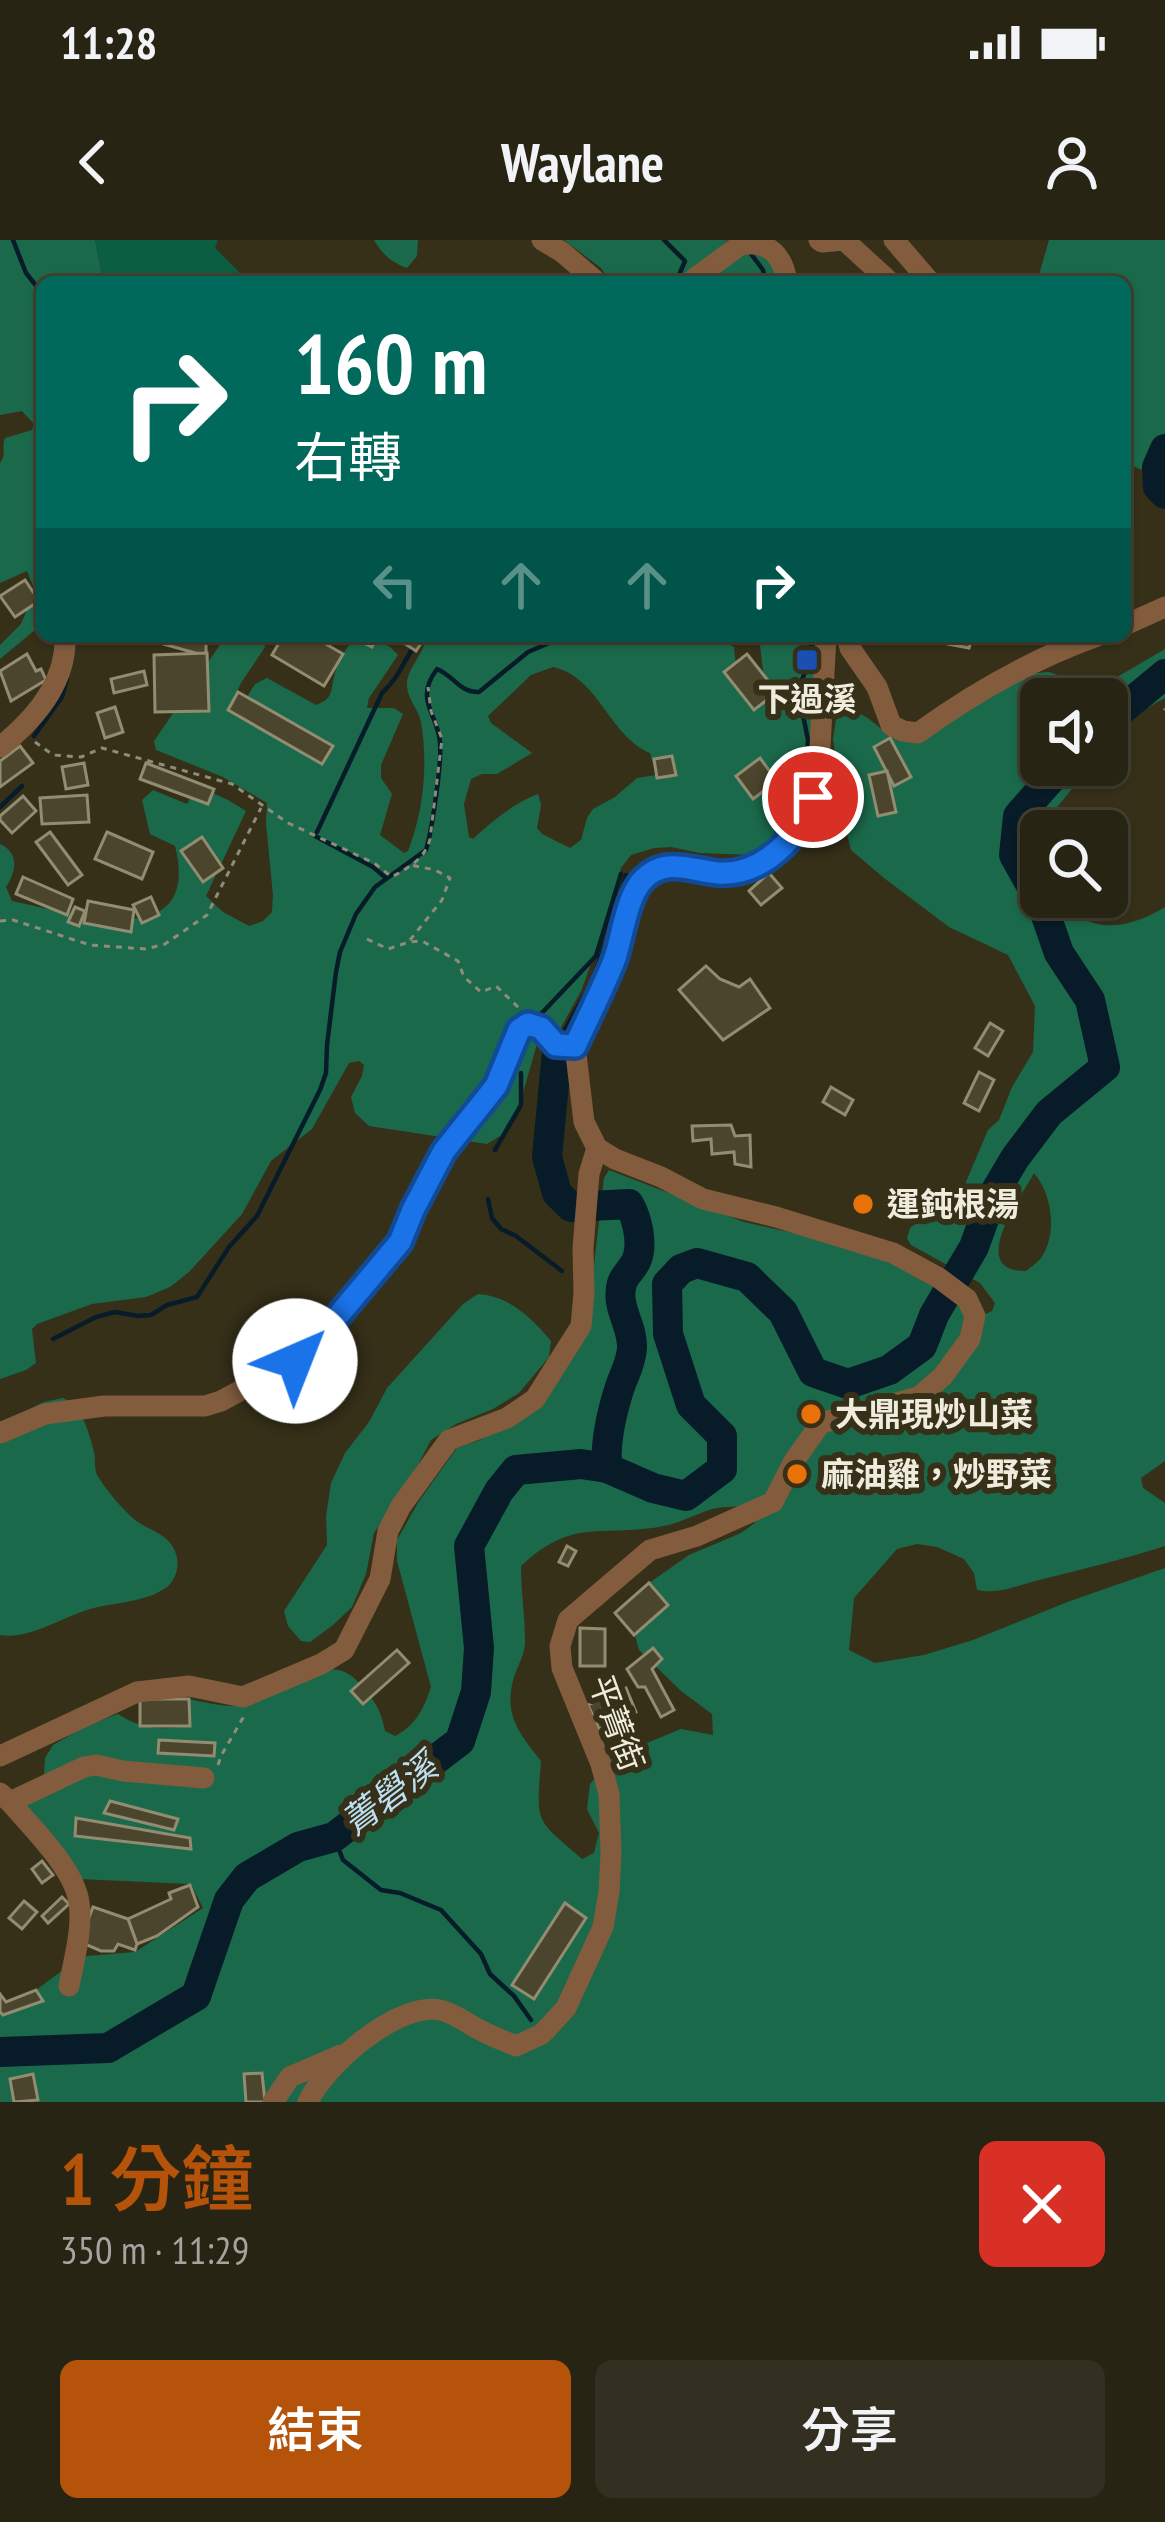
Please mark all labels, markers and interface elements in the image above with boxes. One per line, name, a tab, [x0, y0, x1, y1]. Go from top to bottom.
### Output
text: 11:28	[60, 13, 157, 71]
text: Waylane	[501, 127, 664, 197]
icon: back	[60, 129, 126, 195]
icon: person	[1039, 129, 1105, 195]
text: 160 m	[294, 308, 487, 417]
icon: right	[96, 324, 252, 480]
text: 右轉	[294, 422, 402, 492]
icon: left	[362, 552, 428, 618]
icon: ahead	[488, 552, 554, 618]
icon: ahead	[614, 552, 680, 618]
icon: right	[740, 552, 806, 618]
marker: 下過溪	[794, 647, 820, 673]
place label: 下過溪	[758, 677, 857, 720]
map controls	[1020, 678, 1128, 918]
button: sound	[1020, 678, 1128, 786]
pin	[762, 746, 864, 848]
icon: arrive	[780, 764, 846, 830]
button: search	[1020, 810, 1128, 918]
place label: 運鈍根湯	[887, 1182, 1019, 1225]
marker: 運鈍根湯	[850, 1191, 876, 1217]
position arrow	[232, 1298, 358, 1424]
place label: 大鼎現炒山菜	[835, 1392, 1033, 1435]
marker: 大鼎現炒山菜	[798, 1401, 824, 1427]
place label: 麻油雞，炒野菜	[821, 1452, 1052, 1495]
marker: 麻油雞，炒野菜	[784, 1461, 810, 1487]
street label: 平菁街	[580, 1669, 655, 1777]
water label: 菁礐溪	[331, 1739, 450, 1845]
text: 1 分鐘	[60, 2132, 253, 2225]
button: close	[979, 2141, 1105, 2267]
text: 350 m · 11:29	[60, 2224, 249, 2275]
button: 結束	[60, 2360, 571, 2498]
button: 分享	[595, 2360, 1105, 2498]

